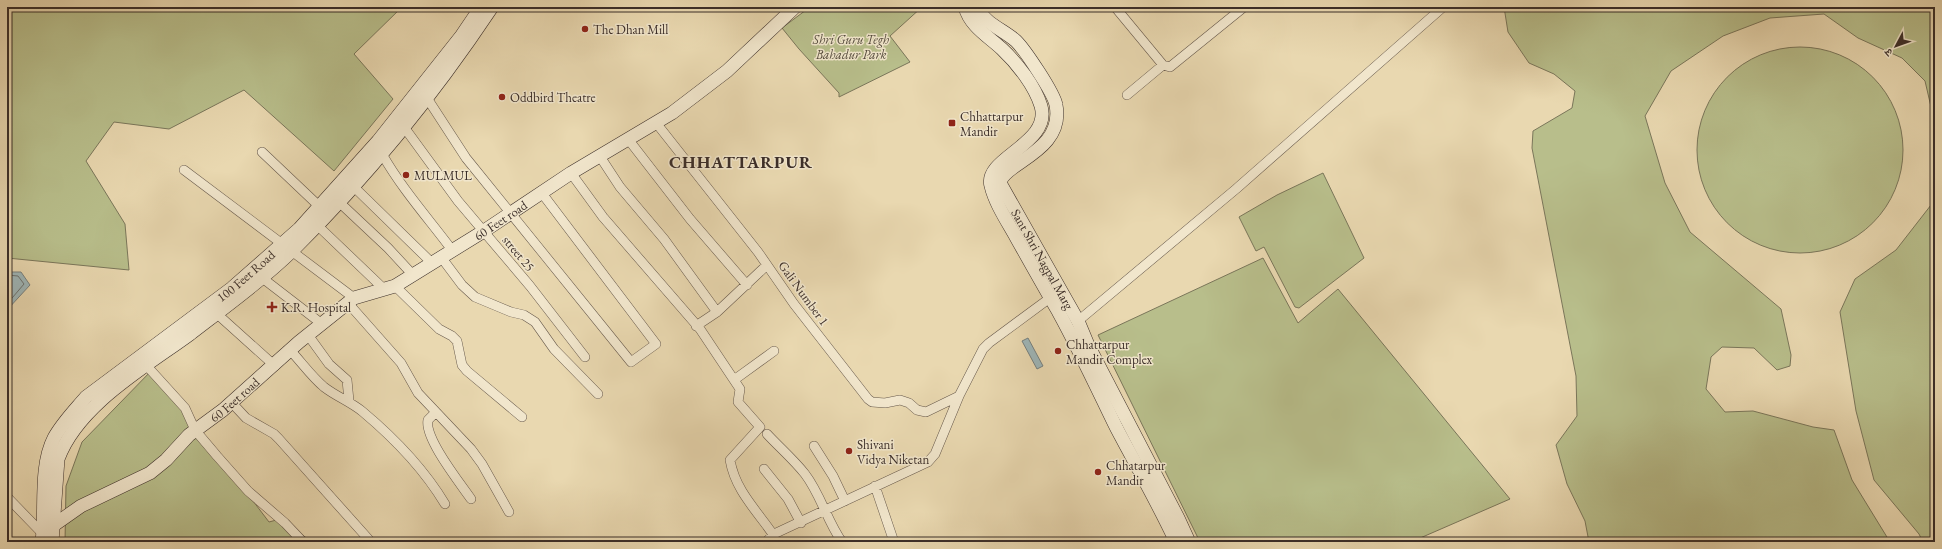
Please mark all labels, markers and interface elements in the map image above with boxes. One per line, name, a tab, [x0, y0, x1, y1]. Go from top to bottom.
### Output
place label: The Dhan Mill	[593, 21, 668, 38]
marker: The Dhan Mill	[580, 24, 590, 34]
north arrow	[1876, 26, 1916, 66]
park label: Shri Guru Tegh Bahadur Park	[812, 31, 890, 63]
text: उ	[1880, 45, 1896, 60]
place label: Oddbird Theatre	[510, 89, 596, 106]
marker: Oddbird Theatre	[497, 92, 507, 102]
place label: Chhattarpur Mandir	[960, 108, 1024, 140]
marker: Chhattarpur Mandir	[947, 118, 957, 128]
district label: CHHATTARPUR	[669, 151, 813, 173]
place label: MULMUL	[414, 167, 472, 184]
marker: MULMUL	[401, 170, 411, 180]
street label: 60 Feet road	[471, 196, 531, 244]
street label: Sant Shri Nagpal Marg	[1007, 206, 1078, 313]
street label: street 25	[499, 232, 539, 275]
street label: 100 Feet Road	[213, 246, 279, 306]
street label: Gali Number 1	[774, 258, 833, 329]
place label: K.R. Hospital	[281, 299, 351, 316]
marker: K.R. Hospital	[266, 301, 278, 313]
place label: Chhattarpur Mandir Complex	[1066, 336, 1153, 368]
marker: Chhattarpur Mandir Complex	[1053, 346, 1063, 356]
street label: 60 Feet road	[206, 373, 263, 426]
place label: Shivani Vidya Niketan	[857, 436, 929, 468]
marker: Shivani Vidya Niketan	[844, 446, 854, 456]
place label: Chhatarpur Mandir	[1106, 457, 1166, 489]
marker: Chhatarpur Mandir	[1093, 467, 1103, 477]

